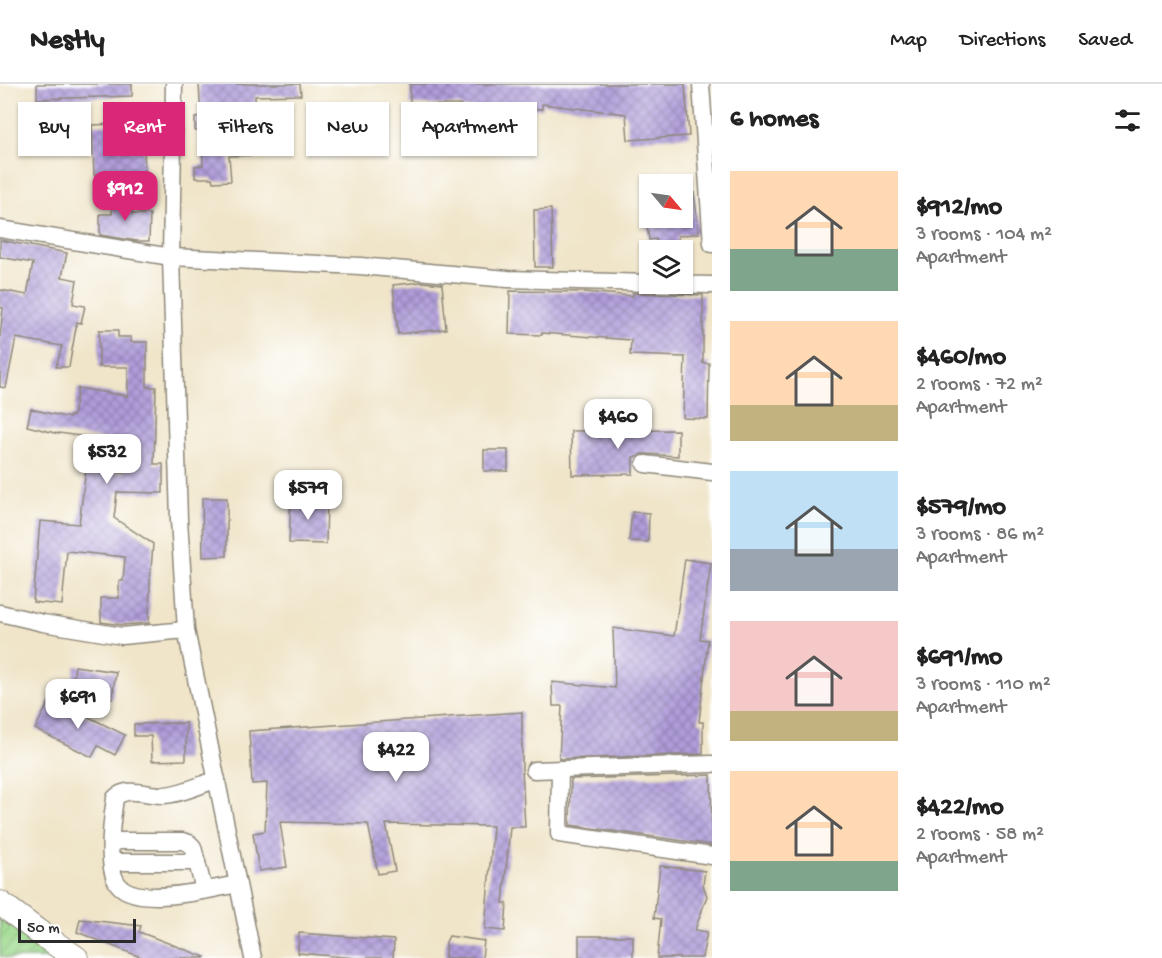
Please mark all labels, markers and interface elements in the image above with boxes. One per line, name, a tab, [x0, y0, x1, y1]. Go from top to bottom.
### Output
text: Nestly	[30, 25, 104, 58]
text: Map	[890, 29, 927, 54]
text: Directions	[960, 29, 1045, 54]
text: Saved	[1078, 29, 1132, 54]
chip: Buy	[18, 102, 91, 156]
chip: Rent	[103, 102, 185, 156]
chip: Filters	[197, 102, 294, 156]
chip: New	[306, 102, 389, 156]
chip: Apartment	[401, 102, 537, 156]
icon: filters	[1111, 104, 1144, 137]
text: 6 homes	[730, 105, 818, 136]
pin: $912	[89, 171, 161, 222]
north arrow	[639, 174, 693, 228]
map controls	[639, 174, 693, 294]
text: $912	[107, 179, 143, 202]
text: $912/mo	[916, 193, 1002, 224]
icon: home	[778, 195, 850, 267]
text: 3 rooms · 104 m²	[916, 224, 1052, 247]
button: layers	[639, 240, 693, 294]
text: Apartment	[916, 247, 1006, 270]
text: $460/mo	[916, 343, 1006, 374]
icon: home	[778, 345, 850, 417]
text: 2 rooms · 72 m²	[916, 374, 1043, 397]
text: Apartment	[916, 397, 1006, 420]
pin: $460	[582, 399, 654, 450]
text: $460	[598, 407, 638, 430]
pin: $532	[71, 434, 143, 485]
text: $532	[87, 442, 127, 465]
pin: $579	[272, 470, 344, 521]
text: $579	[288, 478, 328, 501]
text: $579/mo	[916, 493, 1006, 524]
icon: home	[778, 495, 850, 567]
text: 3 rooms · 86 m²	[916, 524, 1044, 547]
text: Apartment	[916, 547, 1006, 570]
text: $691/mo	[916, 643, 1003, 674]
icon: home	[778, 645, 850, 717]
text: 3 rooms · 110 m²	[916, 674, 1051, 697]
pin: $691	[42, 679, 114, 730]
text: $691	[59, 687, 97, 710]
text: Apartment	[916, 697, 1006, 720]
pin: $422	[360, 732, 432, 783]
text: $422	[377, 740, 415, 763]
text: $422/mo	[916, 793, 1004, 824]
icon: home	[778, 795, 850, 867]
text: 2 rooms · 58 m²	[916, 824, 1044, 847]
text: Apartment	[916, 847, 1006, 870]
scale bar	[18, 916, 136, 944]
text: 50 m	[27, 920, 60, 939]

